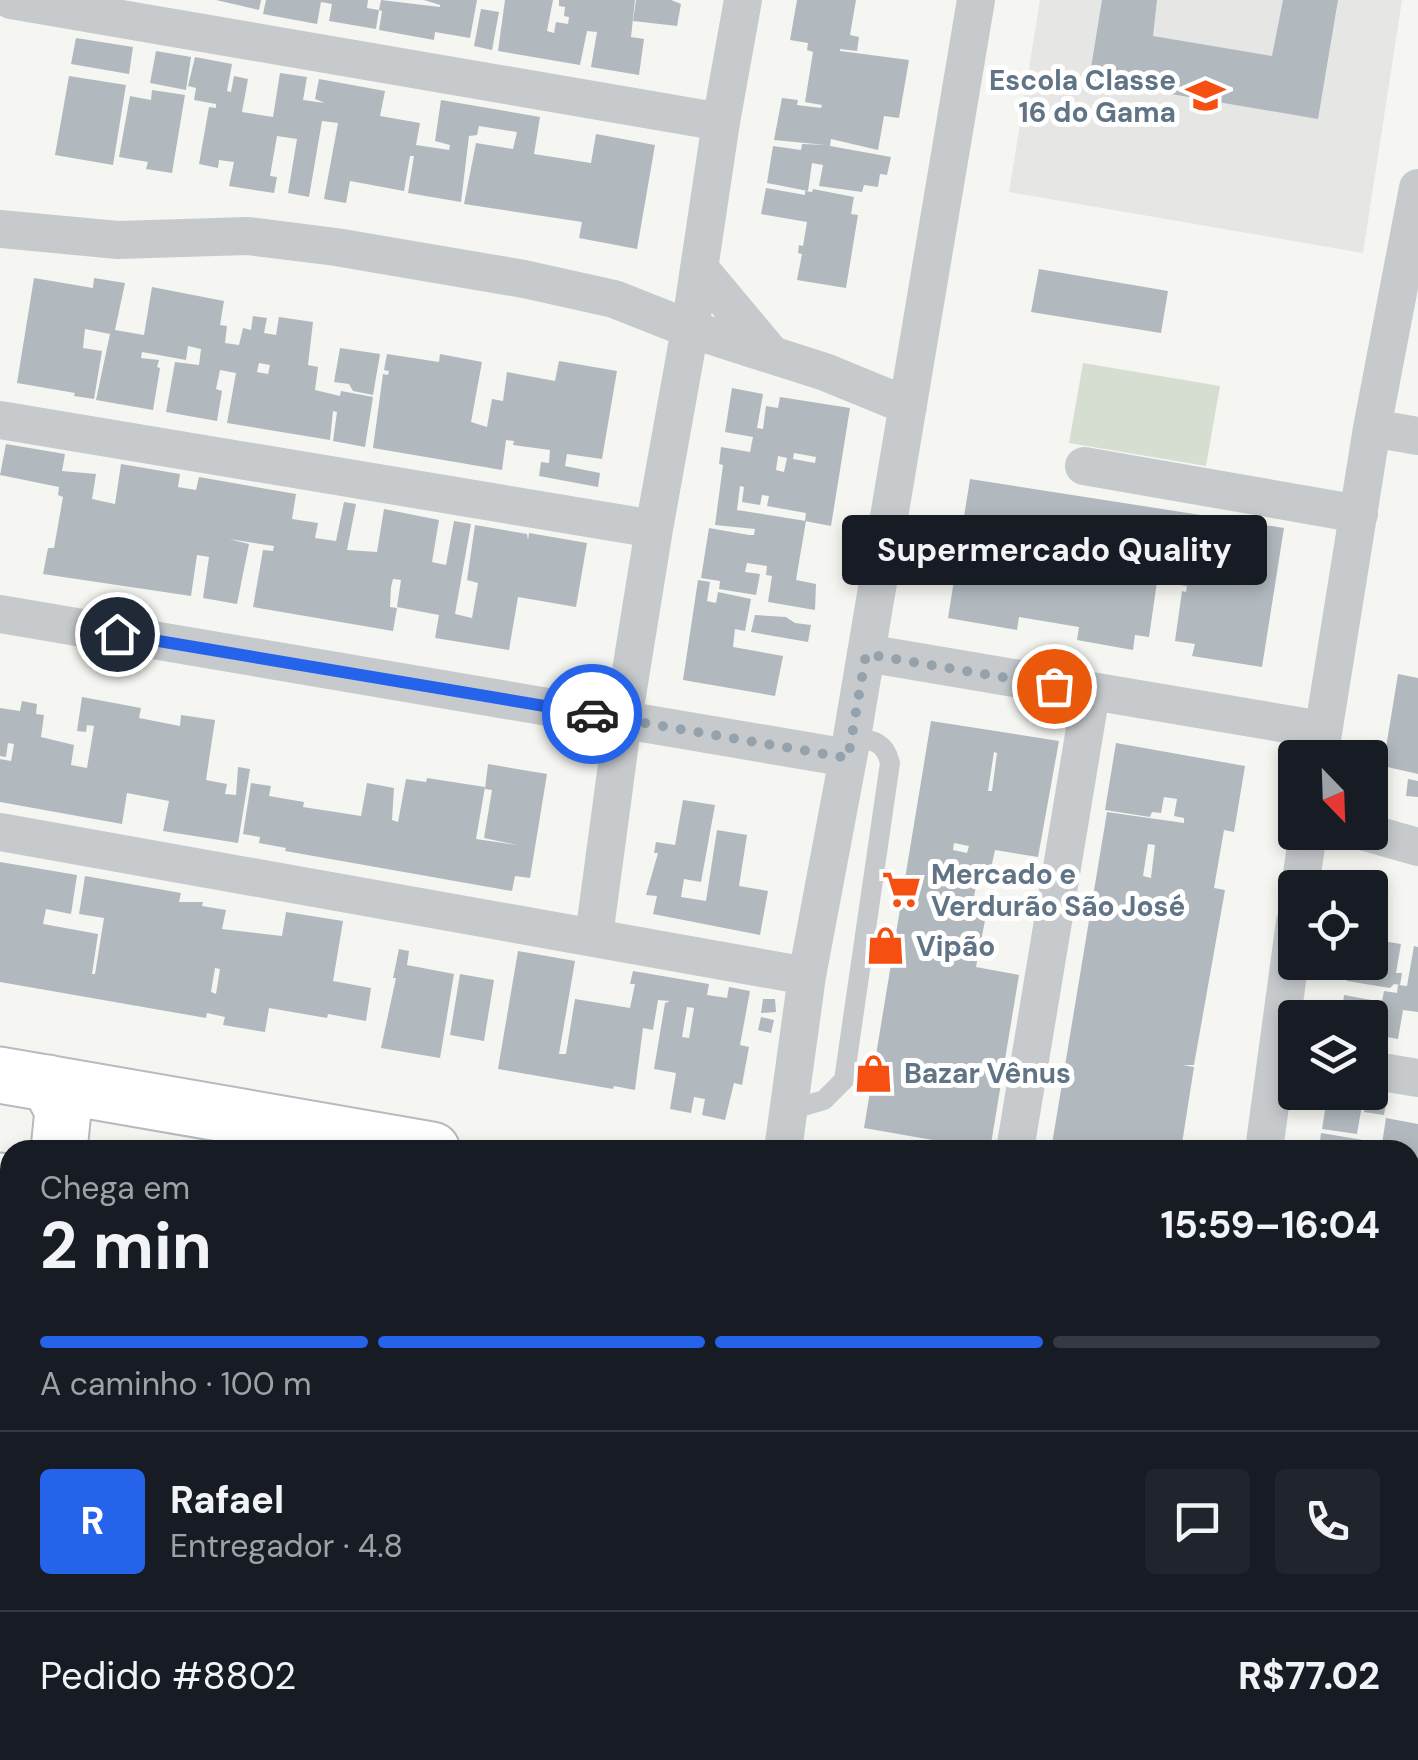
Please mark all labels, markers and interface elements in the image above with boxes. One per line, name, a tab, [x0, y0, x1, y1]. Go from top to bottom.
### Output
place label: Escola Classe 16 do Gama	[989, 62, 1176, 131]
school or university icon: Escola Classe 16 do Gama	[1185, 75, 1227, 117]
callout: Supermercado Quality	[842, 516, 1266, 586]
text: Supermercado Quality	[877, 529, 1232, 571]
pin	[75, 592, 160, 677]
icon: home	[90, 607, 145, 662]
pin	[1012, 644, 1097, 729]
icon: bag	[1027, 659, 1082, 714]
courier	[542, 664, 642, 764]
icon: car	[565, 687, 620, 742]
north arrow	[1278, 740, 1388, 850]
map controls	[1278, 740, 1388, 1110]
place label: Mercado e Verdurão São José	[931, 856, 1185, 925]
supermarket icon: Mercado e Verdurão São José	[880, 869, 922, 911]
button: locate	[1278, 870, 1388, 980]
shop icon: Vipão	[865, 925, 907, 967]
place label: Vipão	[916, 928, 995, 965]
button: layers	[1278, 1000, 1388, 1110]
shop icon: Bazar Vênus	[853, 1052, 895, 1094]
place label: Bazar Vênus	[904, 1055, 1071, 1092]
text: Chega em	[40, 1167, 190, 1209]
text: 15:59–16:04	[1161, 1200, 1380, 1250]
text: 2 min	[40, 1204, 212, 1288]
text: A caminho · 100 m	[40, 1363, 312, 1405]
button: chat	[1145, 1469, 1250, 1574]
button: phone	[1275, 1469, 1380, 1574]
text: Rafael	[170, 1475, 284, 1525]
text: R	[81, 1496, 104, 1546]
text: Entregador · 4.8	[170, 1525, 403, 1567]
text: Pedido #8802	[40, 1651, 296, 1701]
text: R$77.02	[1238, 1651, 1380, 1701]

